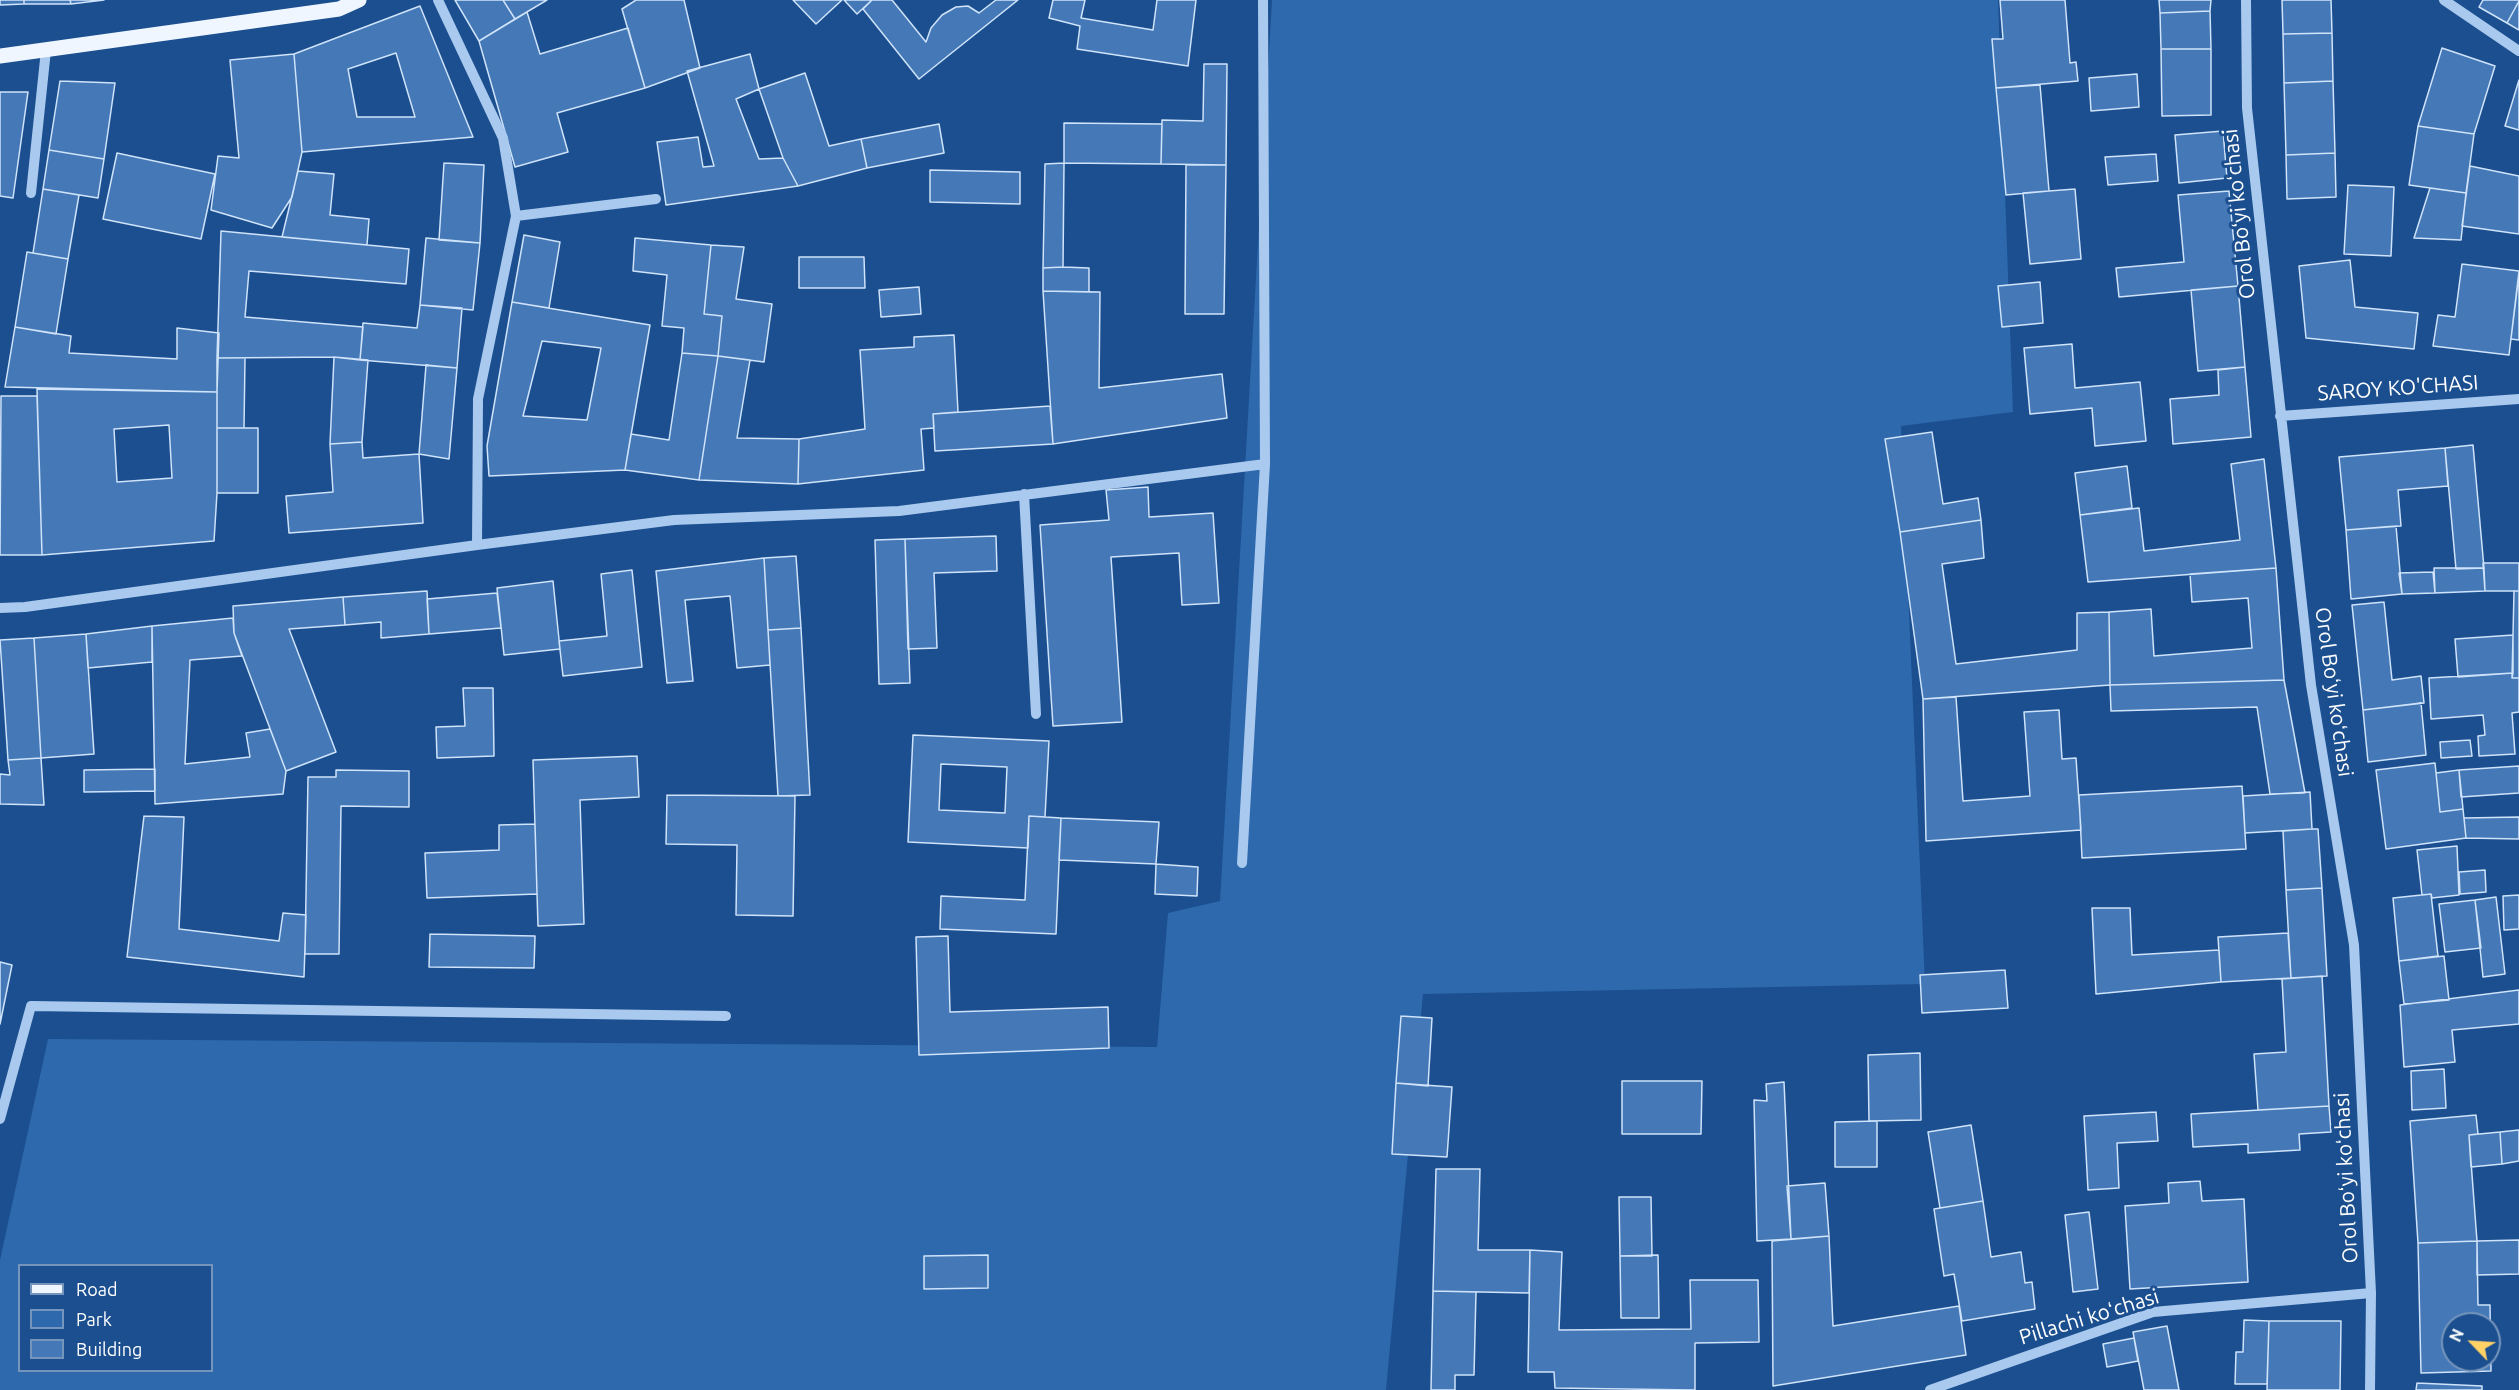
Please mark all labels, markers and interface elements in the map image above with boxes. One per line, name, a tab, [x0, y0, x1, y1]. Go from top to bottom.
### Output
street label: Orol Boʻyi koʻchasi	[2218, 128, 2260, 300]
street label: SAROY KO'CHASI	[2317, 370, 2479, 406]
street label: Orol Boʻyi koʻchasi	[2310, 606, 2358, 778]
street label: Orol Boʻyi koʻchasi	[2329, 1092, 2363, 1264]
legend	[18, 1264, 213, 1372]
text: Road	[76, 1279, 118, 1299]
street label: Pillachi koʻchasi	[2016, 1284, 2162, 1350]
text: Park	[76, 1309, 112, 1329]
north arrow	[2441, 1312, 2501, 1372]
text: N	[2446, 1326, 2467, 1344]
text: Building	[76, 1339, 142, 1359]

